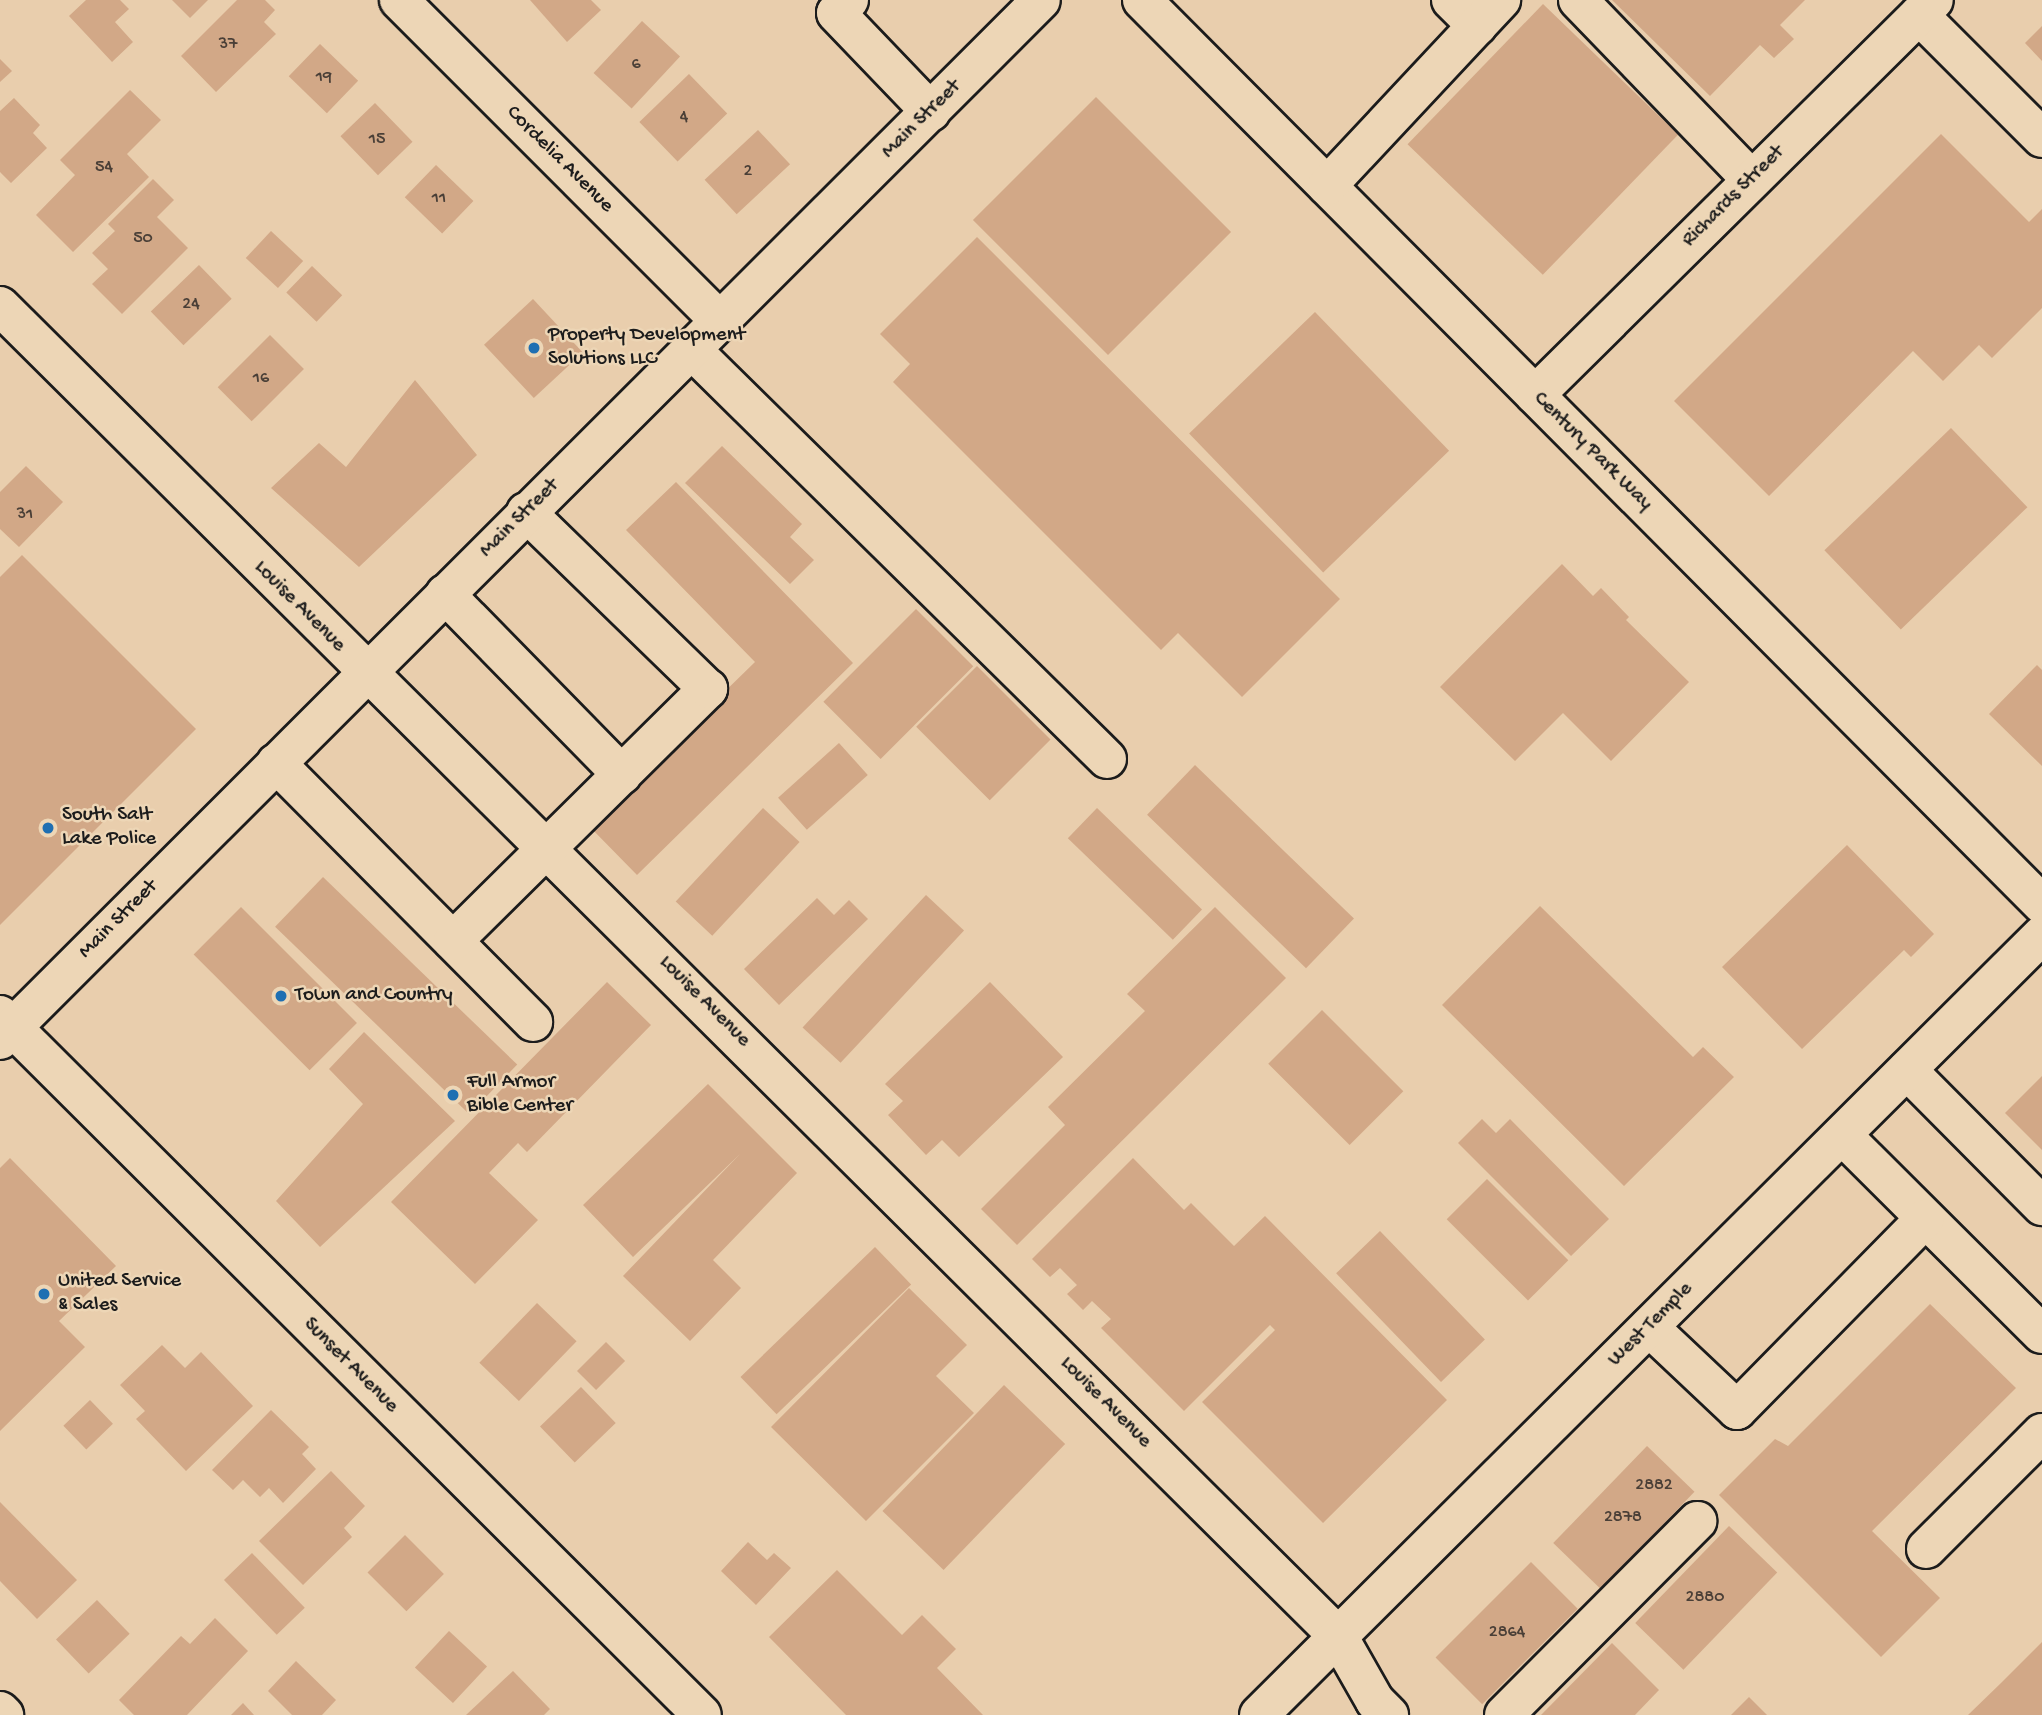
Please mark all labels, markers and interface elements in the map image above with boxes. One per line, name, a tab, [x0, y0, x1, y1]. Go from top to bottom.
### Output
house number: 37	[219, 34, 237, 56]
house number: 6	[631, 54, 641, 76]
house number: 19	[316, 67, 332, 89]
street label: Main Street	[877, 75, 967, 165]
street label: Cordelia Avenue	[500, 101, 618, 219]
house number: 4	[680, 107, 688, 129]
house number: 15	[369, 129, 385, 151]
street label: Richards Street	[1678, 141, 1790, 253]
house number: 54	[95, 157, 113, 179]
house number: 2	[744, 161, 752, 183]
house number: 11	[432, 188, 446, 210]
house number: 50	[133, 228, 153, 250]
house number: 24	[182, 294, 200, 316]
place label: Property Development Solutions LLC	[548, 323, 745, 373]
marker: Property Development Solutions LLC	[526, 340, 542, 356]
house number: 16	[253, 368, 269, 390]
street label: Century Park Way	[1527, 387, 1657, 517]
street label: Main Street	[475, 474, 565, 564]
house number: 31	[17, 504, 33, 526]
street label: Louise Avenue	[248, 556, 350, 658]
place label: South Salt Lake Police	[62, 803, 156, 853]
marker: South Salt Lake Police	[40, 820, 56, 836]
street label: Main Street	[74, 875, 164, 965]
street label: Louise Avenue	[653, 951, 755, 1053]
place label: Town and Country	[295, 983, 453, 1009]
marker: Town and Country	[273, 988, 289, 1004]
place label: Full Armor Bible Center	[467, 1070, 573, 1120]
marker: Full Armor Bible Center	[445, 1087, 461, 1103]
place label: United Service & Sales	[58, 1269, 181, 1319]
street label: West Temple	[1603, 1277, 1699, 1373]
marker: United Service & Sales	[36, 1286, 52, 1302]
street label: Sunset Avenue	[297, 1313, 403, 1419]
street label: Louise Avenue	[1054, 1352, 1156, 1454]
house number: 2882	[1635, 1475, 1673, 1497]
house number: 2878	[1604, 1507, 1642, 1529]
house number: 2880	[1686, 1587, 1724, 1609]
house number: 2864	[1489, 1622, 1525, 1644]

